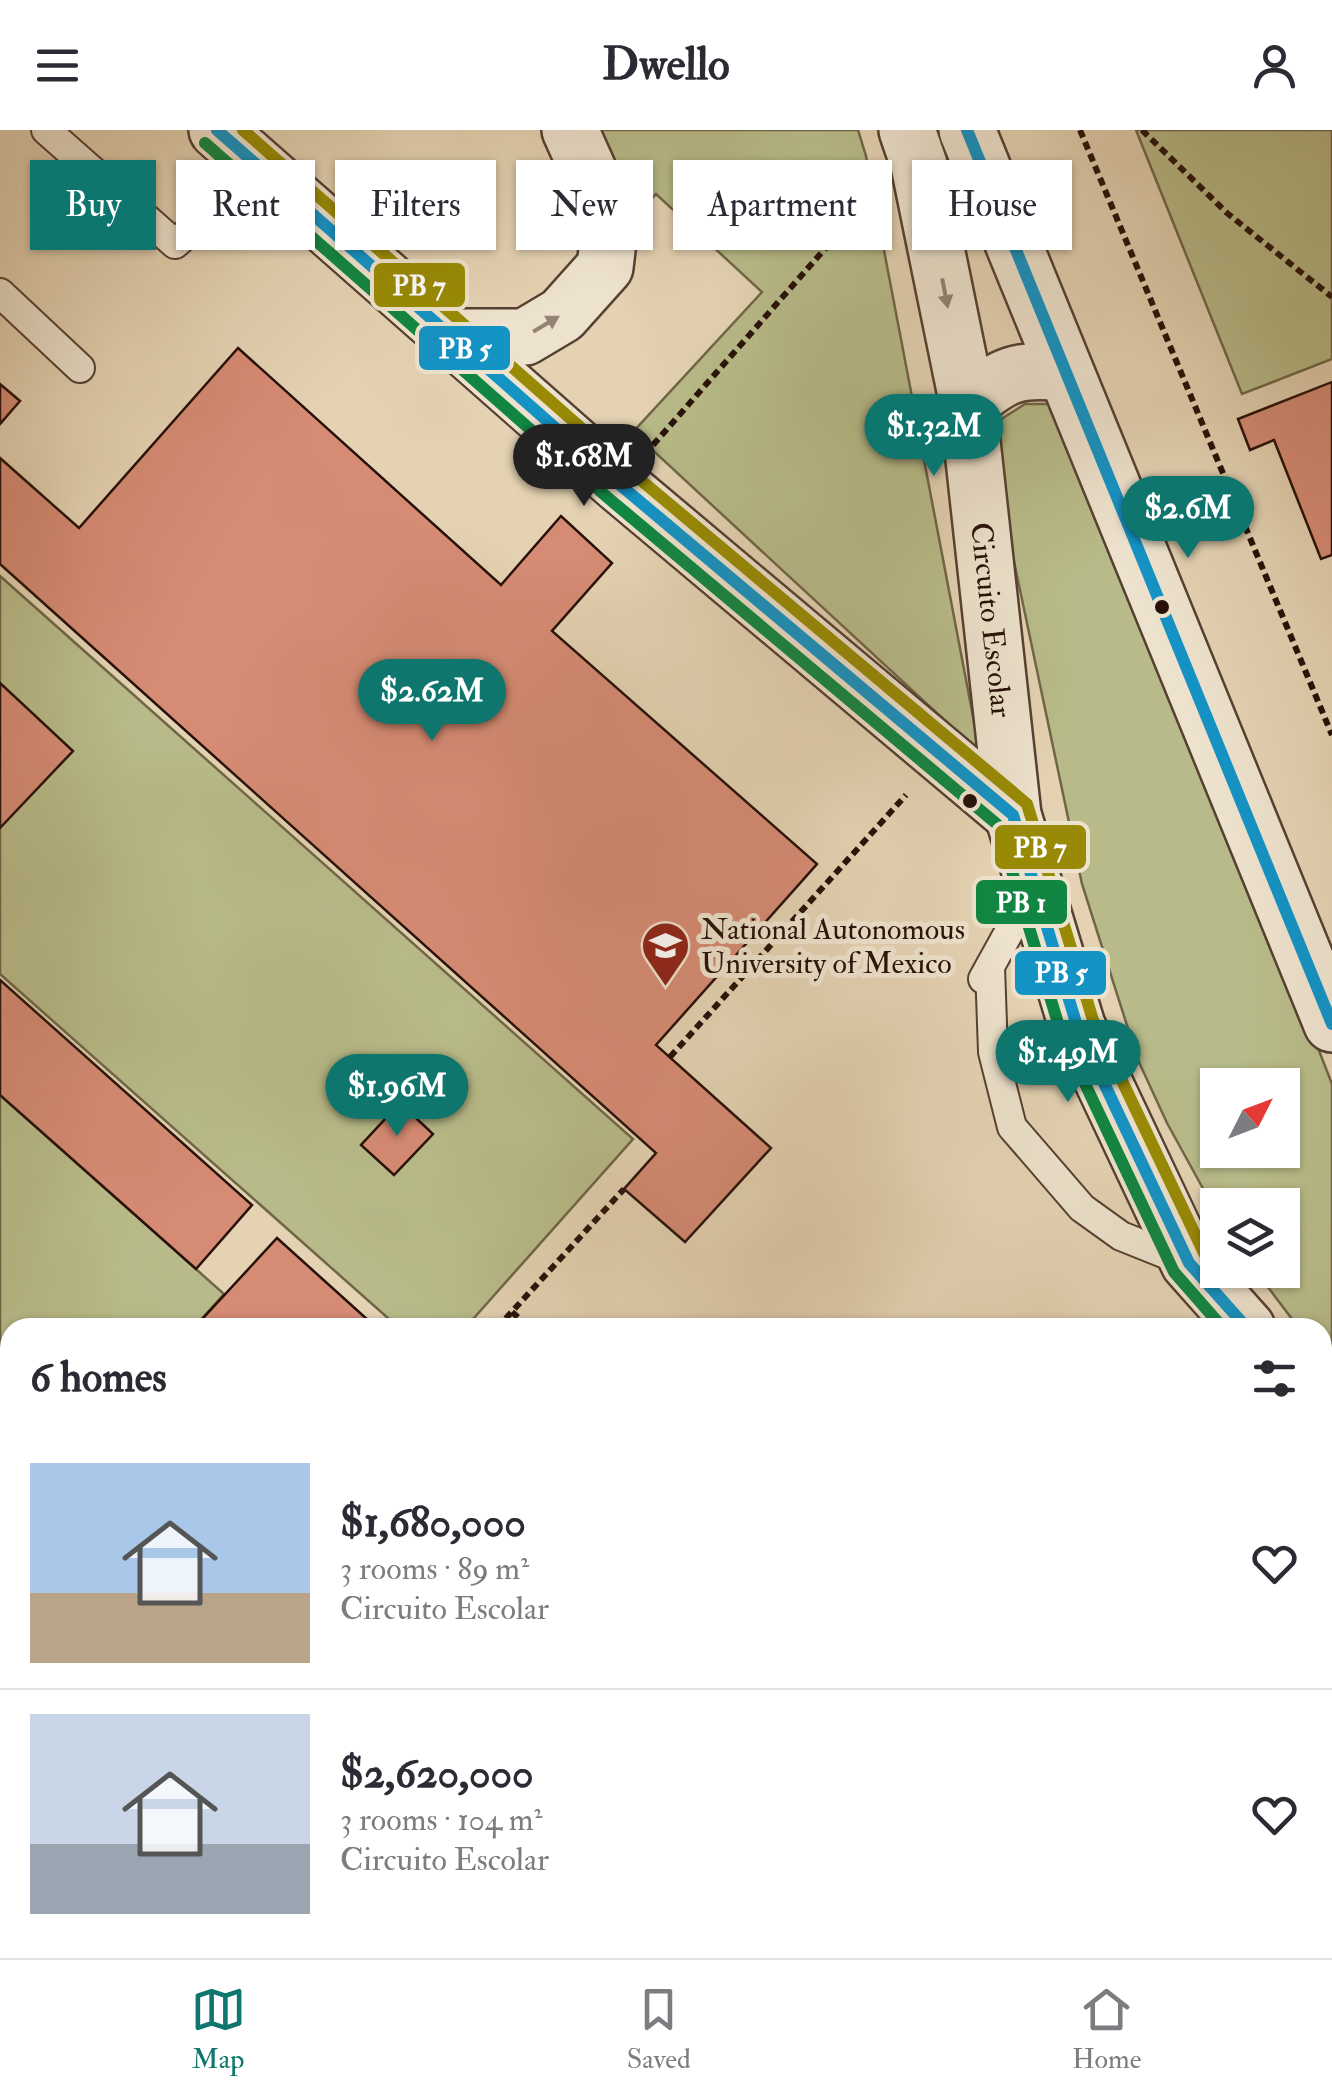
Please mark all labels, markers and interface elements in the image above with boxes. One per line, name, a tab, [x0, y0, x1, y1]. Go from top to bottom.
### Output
text: Dwello	[602, 37, 730, 93]
icon: menu	[30, 38, 85, 93]
icon: person	[1247, 38, 1302, 93]
chip: Buy	[30, 160, 156, 250]
chip: Rent	[176, 160, 315, 250]
chip: Filters	[335, 160, 496, 250]
chip: New	[516, 160, 653, 250]
chip: Apartment	[673, 160, 892, 250]
chip: House	[912, 160, 1072, 250]
line badge: PB 7	[372, 261, 467, 309]
text: PB 7	[392, 269, 446, 304]
one-way arrow	[938, 278, 954, 309]
one-way arrow	[532, 316, 560, 333]
line badge: PB 5	[417, 324, 512, 372]
text: PB 5	[439, 332, 492, 367]
pin: $1.32M	[853, 394, 1015, 479]
text: $1.32M	[886, 406, 982, 446]
pin: $1.68M	[503, 424, 665, 509]
text: $1.68M	[535, 436, 633, 476]
pin: $2.6M	[1118, 476, 1258, 561]
text: $2.6M	[1144, 488, 1232, 528]
street label: Circuito Escolar	[962, 520, 1020, 719]
unlabelled marker	[1152, 597, 1172, 617]
pin: $2.62M	[351, 659, 513, 744]
text: $2.62M	[380, 671, 484, 711]
unlabelled marker	[960, 791, 980, 811]
line badge: PB 7	[993, 823, 1088, 871]
text: PB 7	[1013, 831, 1067, 866]
line badge: PB 1	[974, 878, 1069, 926]
text: PB 1	[996, 886, 1046, 921]
place label: National Autonomous University of Mexico	[701, 911, 965, 982]
school or university icon: National Autonomous University of Mexico	[640, 920, 692, 988]
line badge: PB 5	[1013, 949, 1108, 997]
text: PB 5	[1035, 956, 1088, 991]
pin: $1.49M	[987, 1020, 1149, 1105]
text: $1.49M	[1018, 1032, 1118, 1072]
pin: $1.96M	[316, 1054, 478, 1139]
text: $1.96M	[347, 1066, 447, 1106]
north arrow	[1200, 1068, 1300, 1168]
map controls	[1200, 1068, 1300, 1288]
button: layers	[1200, 1188, 1300, 1288]
icon: filters	[1247, 1351, 1302, 1406]
text: 6 homes	[30, 1352, 167, 1404]
text: $1,680,000	[340, 1497, 526, 1549]
icon: home	[110, 1503, 230, 1623]
icon: heart	[1247, 1536, 1302, 1591]
text: 3 rooms · 89 m²	[340, 1549, 529, 1589]
text: Circuito Escolar	[340, 1589, 549, 1629]
text: $2,620,000	[340, 1748, 534, 1800]
icon: home	[110, 1754, 230, 1874]
icon: heart	[1247, 1787, 1302, 1842]
text: 3 rooms · 104 m²	[340, 1800, 543, 1840]
text: Circuito Escolar	[340, 1840, 549, 1880]
tab: Map	[191, 1982, 246, 2077]
tab: Saved	[627, 1982, 691, 2077]
tab: Home	[1072, 1982, 1141, 2077]

